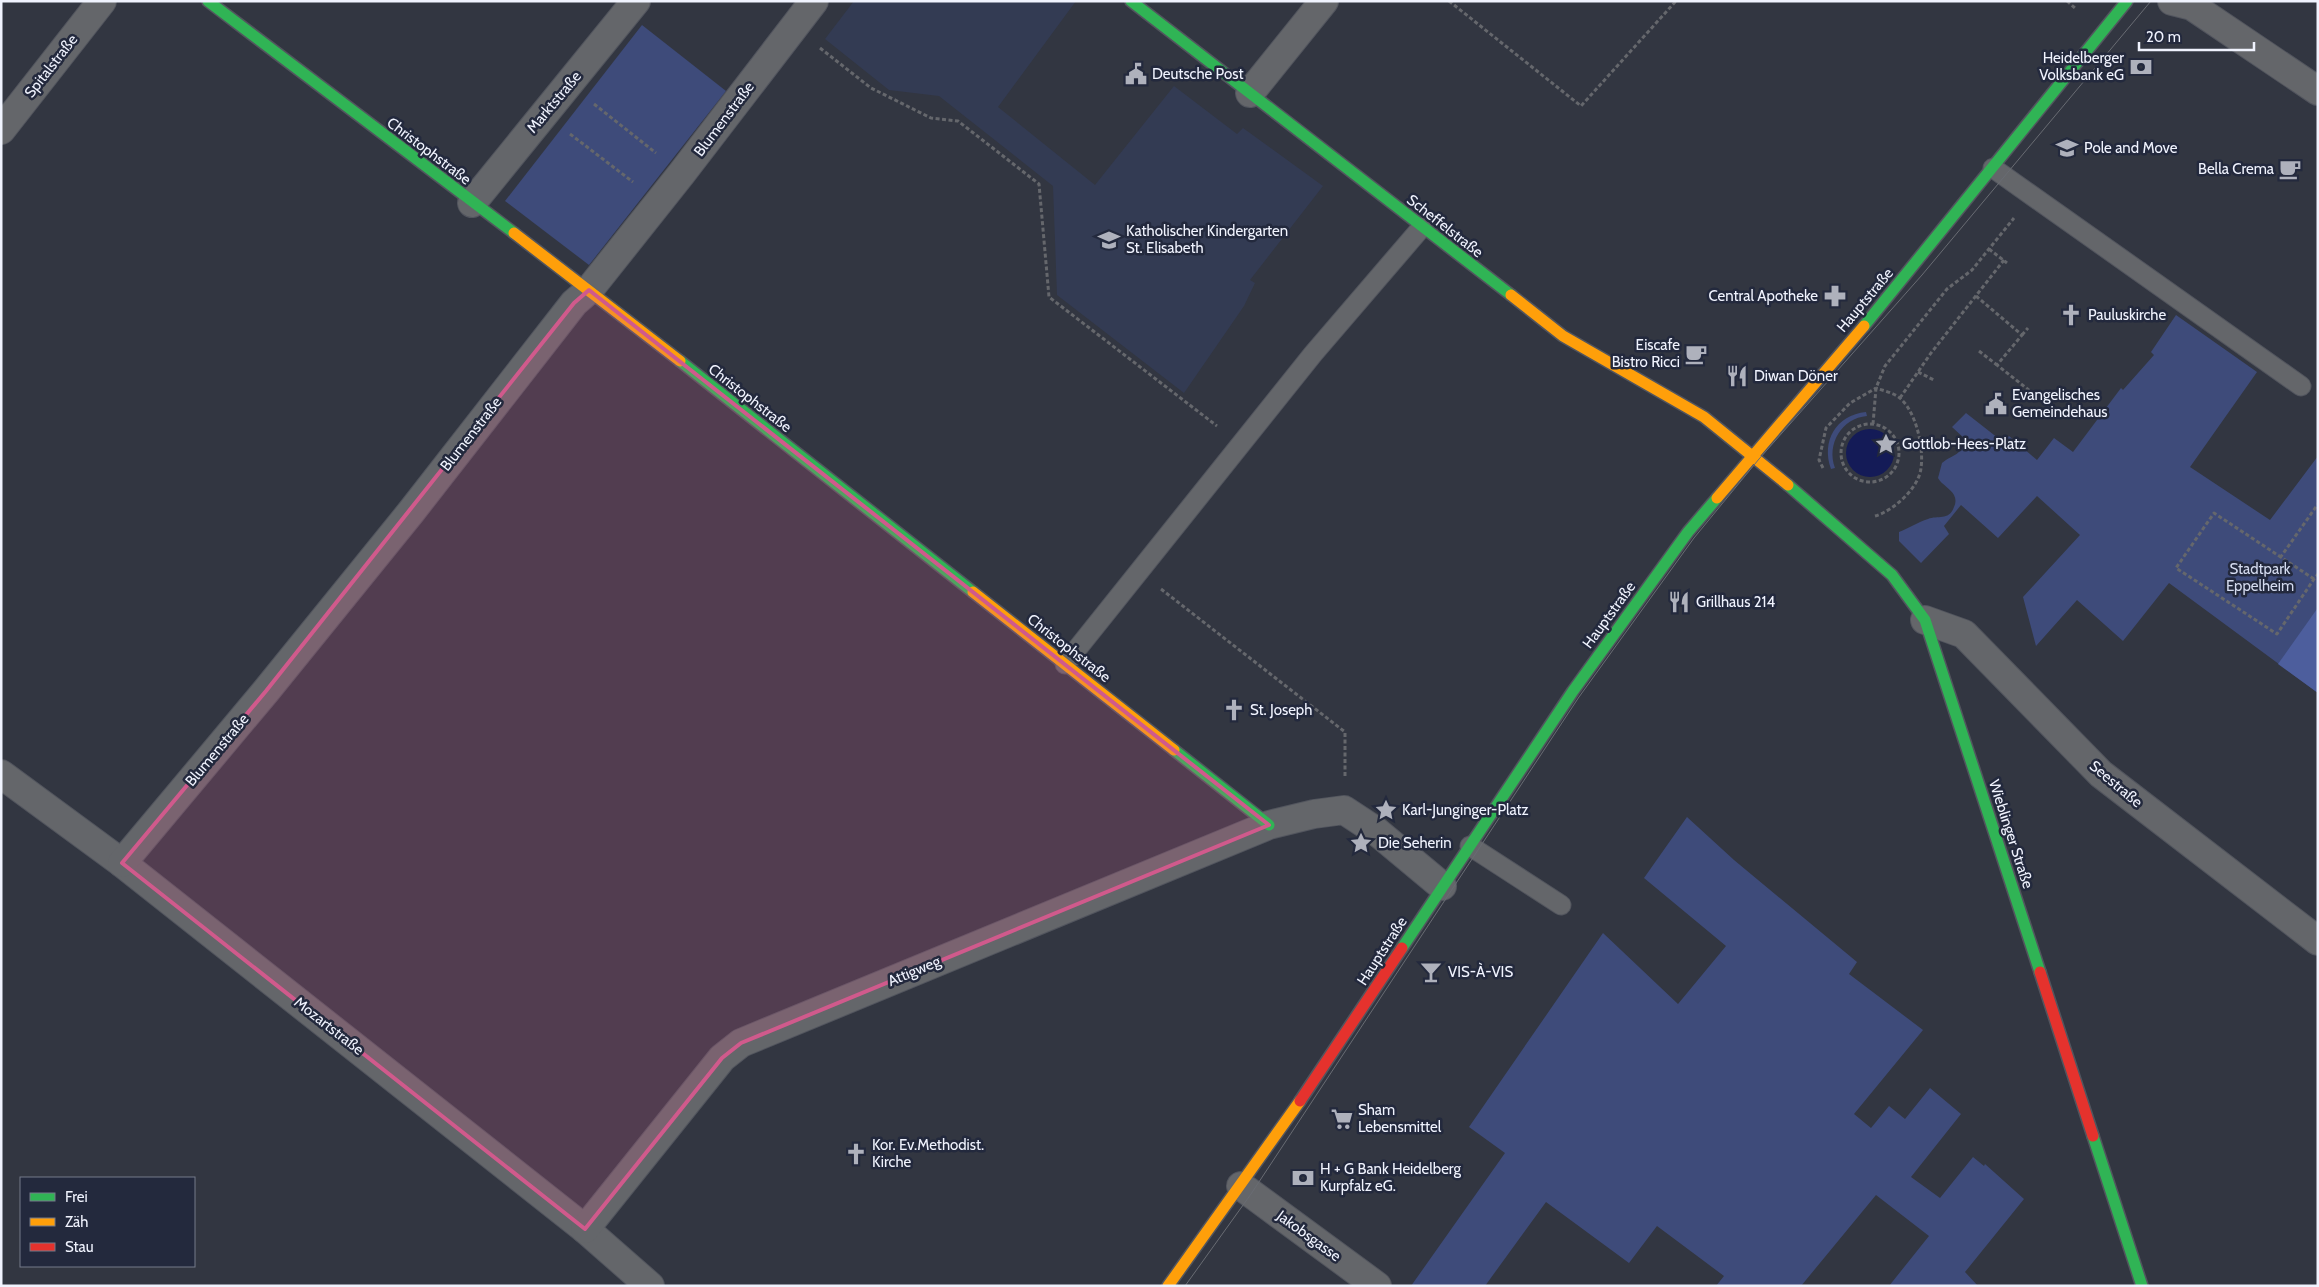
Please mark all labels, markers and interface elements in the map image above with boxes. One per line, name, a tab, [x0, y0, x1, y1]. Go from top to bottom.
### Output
scale bar	[2139, 20, 2254, 52]
text: 20 m	[2146, 28, 2181, 46]
street label: Spitalstraße	[21, 31, 81, 101]
place label: Heidelberger Volksbank eG	[2039, 49, 2124, 84]
bank icon: Heidelberger Volksbank eG	[2128, 54, 2154, 80]
public building icon: Deutsche Post	[1123, 61, 1149, 87]
place label: Deutsche Post	[1152, 65, 1244, 83]
street label: Marktstraße	[523, 67, 585, 137]
street label: Blumenstraße	[690, 78, 758, 160]
street label: Christophstraße	[383, 114, 475, 189]
school or university icon: Pole and Move	[2054, 135, 2080, 161]
place label: Pole and Move	[2084, 139, 2178, 157]
cafe icon: Bella Crema	[2277, 156, 2303, 182]
place label: Bella Crema	[2198, 160, 2275, 178]
street label: Scheffelstraße	[1403, 191, 1487, 262]
place label: Katholischer Kindergarten St. Elisabeth	[1126, 222, 1288, 257]
school or university icon: Katholischer Kindergarten St. Elisabeth	[1096, 227, 1122, 253]
street label: Hauptstraße	[1833, 264, 1897, 336]
pharmacy icon: Central Apotheke	[1822, 283, 1848, 309]
place label: Central Apotheke	[1709, 287, 1818, 305]
church icon: Pauluskirche	[2058, 302, 2084, 328]
place label: Pauluskirche	[2088, 306, 2166, 324]
place label: Eiscafe Bistro Ricci	[1612, 336, 1680, 371]
cafe icon: Eiscafe Bistro Ricci	[1683, 341, 1709, 367]
street label: Christophstraße	[705, 360, 795, 436]
restaurant icon: Diwan Döner	[1724, 363, 1750, 389]
place label: Diwan Döner	[1754, 367, 1838, 385]
place label: Evangelisches Gemeindehaus	[2012, 386, 2108, 421]
public building icon: Evangelisches Gemeindehaus	[1983, 391, 2009, 417]
street label: Blumenstraße	[437, 393, 506, 475]
place icon: Gottlob-Hees-Platz	[1873, 431, 1899, 457]
place label: Gottlob-Hees-Platz	[1902, 435, 2026, 453]
park label: Stadtpark Eppelheim	[2226, 560, 2294, 595]
street label: Hauptstraße	[1579, 578, 1639, 652]
restaurant icon: Grillhaus 214	[1666, 589, 1692, 615]
place label: Grillhaus 214	[1696, 593, 1776, 611]
street label: Christophstraße	[1024, 610, 1114, 686]
church icon: St. Joseph	[1221, 697, 1247, 723]
place label: St. Joseph	[1250, 701, 1312, 719]
street label: Blumenstraße	[182, 710, 253, 790]
street label: Seestraße	[2086, 757, 2146, 812]
street label: Wieblinger Straße	[1985, 777, 2037, 891]
place icon: Karl-Junginger-Platz	[1373, 797, 1399, 823]
place label: Karl-Junginger-Platz	[1402, 801, 1529, 819]
place icon: Die Seherin	[1348, 830, 1374, 856]
place label: Die Seherin	[1378, 834, 1452, 852]
street label: Hauptstraße	[1353, 913, 1411, 989]
street label: Attigweg	[885, 952, 944, 990]
bar icon: VIS-À-VIS	[1418, 959, 1444, 985]
place label: VIS-À-VIS	[1448, 962, 1513, 981]
street label: Mozartstraße	[291, 993, 368, 1059]
place label: Sham Lebensmittel	[1358, 1101, 1442, 1136]
supermarket icon: Sham Lebensmittel	[1329, 1106, 1355, 1132]
place label: Kor. Ev.Methodist. Kirche	[872, 1136, 984, 1171]
church icon: Kor. Ev.Methodist. Kirche	[843, 1141, 869, 1167]
place label: H + G Bank Heidelberg Kurpfalz eG.	[1320, 1160, 1461, 1195]
bank icon: H + G Bank Heidelberg Kurpfalz eG.	[1290, 1165, 1316, 1191]
legend	[20, 1177, 195, 1267]
text: Frei	[65, 1188, 88, 1206]
street label: Jakobsgasse	[1273, 1206, 1345, 1265]
text: Zäh	[65, 1213, 88, 1231]
text: Stau	[65, 1238, 94, 1256]

